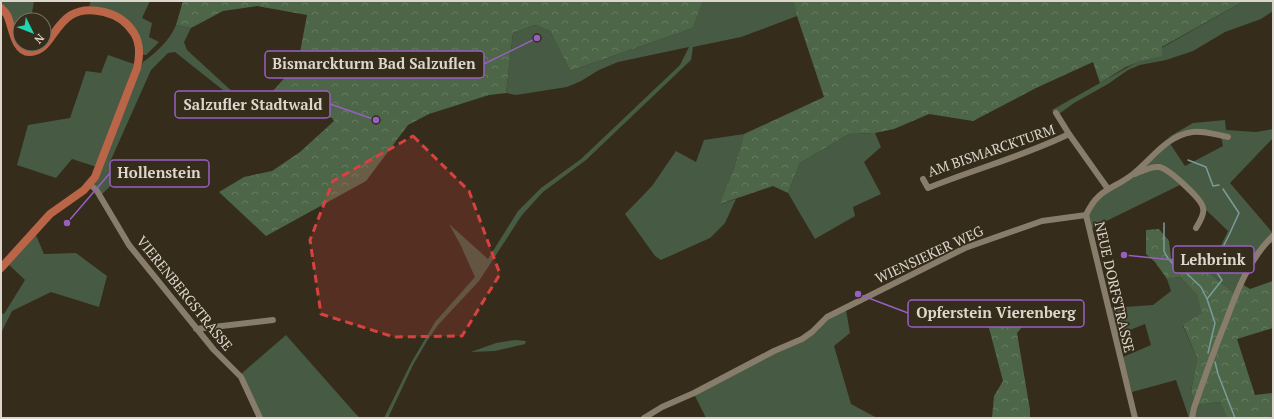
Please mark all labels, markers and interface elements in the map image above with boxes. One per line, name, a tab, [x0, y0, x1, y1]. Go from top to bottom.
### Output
north arrow	[12, 12, 52, 52]
text: N	[31, 31, 47, 47]
callout: Bismarckturm Bad Salzuflen	[265, 51, 484, 78]
text: Bismarckturm Bad Salzuflen	[272, 53, 476, 73]
callout: Salzufler Stadtwald	[175, 91, 330, 118]
text: Salzufler Stadtwald	[183, 94, 323, 114]
street label: AM BISMARCKTURM	[925, 119, 1057, 181]
callout: Hollenstein	[110, 160, 209, 187]
text: Hollenstein	[117, 162, 201, 182]
street label: WIENSIEKER WEG	[872, 220, 987, 287]
street label: NEUE DORFSTRASSE	[1091, 220, 1139, 354]
street label: VIERENBERGSTRASSE	[133, 232, 237, 354]
callout: Lehbrink	[1173, 246, 1254, 273]
text: Lehbrink	[1180, 249, 1246, 269]
callout: Opferstein Vierenberg	[908, 300, 1084, 327]
text: Opferstein Vierenberg	[916, 302, 1076, 322]

